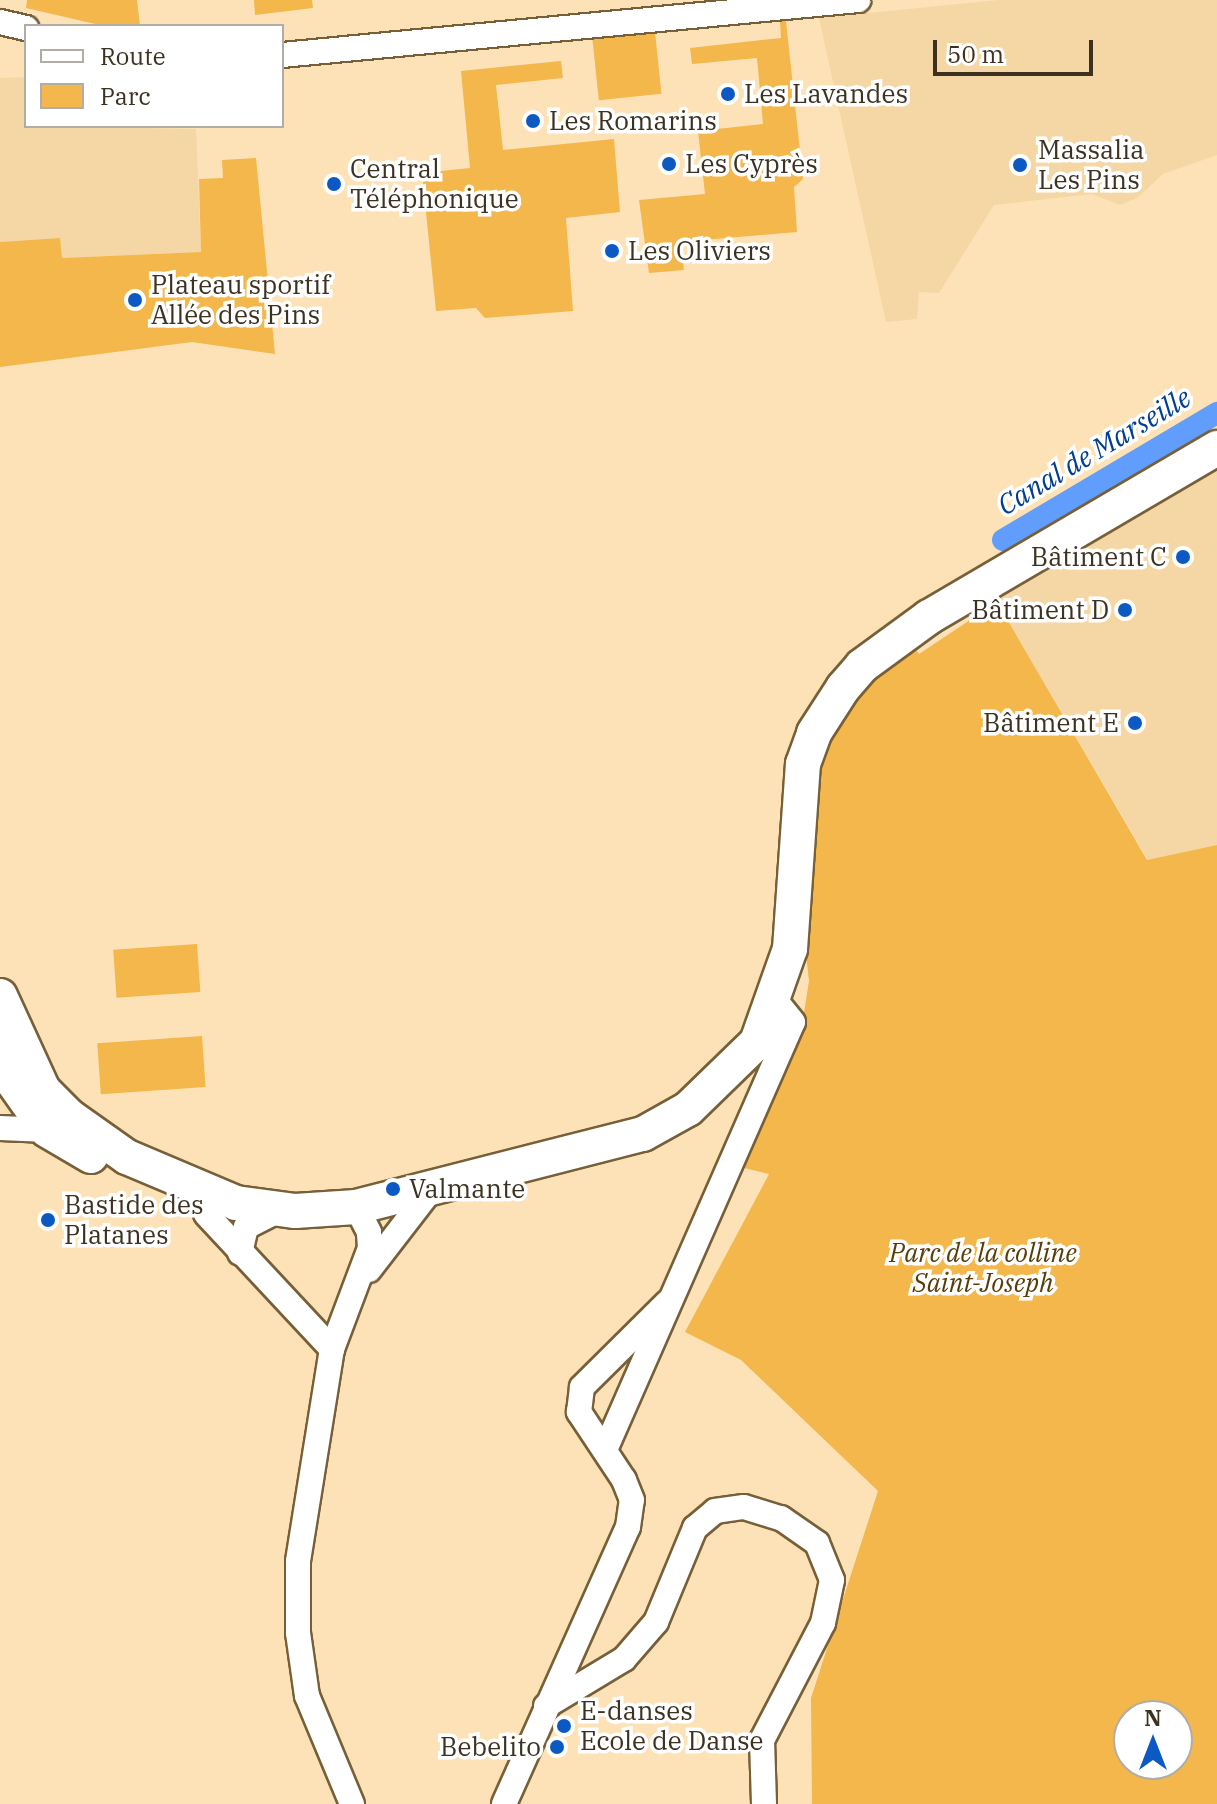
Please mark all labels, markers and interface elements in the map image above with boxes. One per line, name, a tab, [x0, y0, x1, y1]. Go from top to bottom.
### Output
legend	[24, 24, 284, 128]
scale bar	[937, 24, 1097, 74]
text: 50 m	[947, 38, 1004, 70]
text: Route	[100, 40, 166, 72]
place label: Les Lavandes	[744, 78, 908, 110]
text: Parc	[100, 80, 151, 112]
marker: Les Lavandes	[719, 85, 737, 103]
place label: Les Romarins	[549, 105, 717, 137]
marker: Les Romarins	[524, 112, 542, 130]
place label: Massalia Les Pins	[1038, 134, 1144, 196]
place label: Les Cyprès	[685, 148, 818, 180]
place label: Central Téléphonique	[350, 153, 519, 214]
marker: Massalia Les Pins	[1009, 154, 1031, 176]
marker: Les Cyprès	[660, 155, 678, 173]
marker: Central Téléphonique	[325, 175, 343, 193]
place label: Les Oliviers	[628, 235, 771, 267]
marker: Les Oliviers	[603, 242, 621, 260]
place label: Plateau sportif Allée des Pins	[151, 269, 330, 330]
marker: Plateau sportif Allée des Pins	[126, 291, 144, 309]
water label: Canal de Marseille	[991, 380, 1197, 522]
place label: Bâtiment C	[1031, 541, 1167, 573]
marker: Bâtiment C	[1174, 548, 1192, 566]
place label: Bâtiment D	[971, 594, 1109, 626]
marker: Bâtiment D	[1116, 601, 1134, 619]
place label: Bâtiment E	[983, 707, 1119, 739]
marker: Bâtiment E	[1126, 714, 1144, 732]
place label: Valmante	[409, 1173, 525, 1205]
marker: Valmante	[384, 1180, 402, 1198]
place label: Bastide des Platanes	[64, 1189, 204, 1250]
marker: Bastide des Platanes	[39, 1211, 57, 1229]
park label: Parc de la colline Saint-Joseph	[889, 1237, 1077, 1298]
place label: E-danses Ecole de Danse	[580, 1695, 764, 1756]
north arrow	[1113, 1700, 1193, 1780]
text: N	[1144, 1703, 1162, 1732]
marker: E-danses Ecole de Danse	[555, 1717, 573, 1735]
place label: Bebelito	[440, 1731, 541, 1763]
marker: Bebelito	[548, 1738, 566, 1756]

